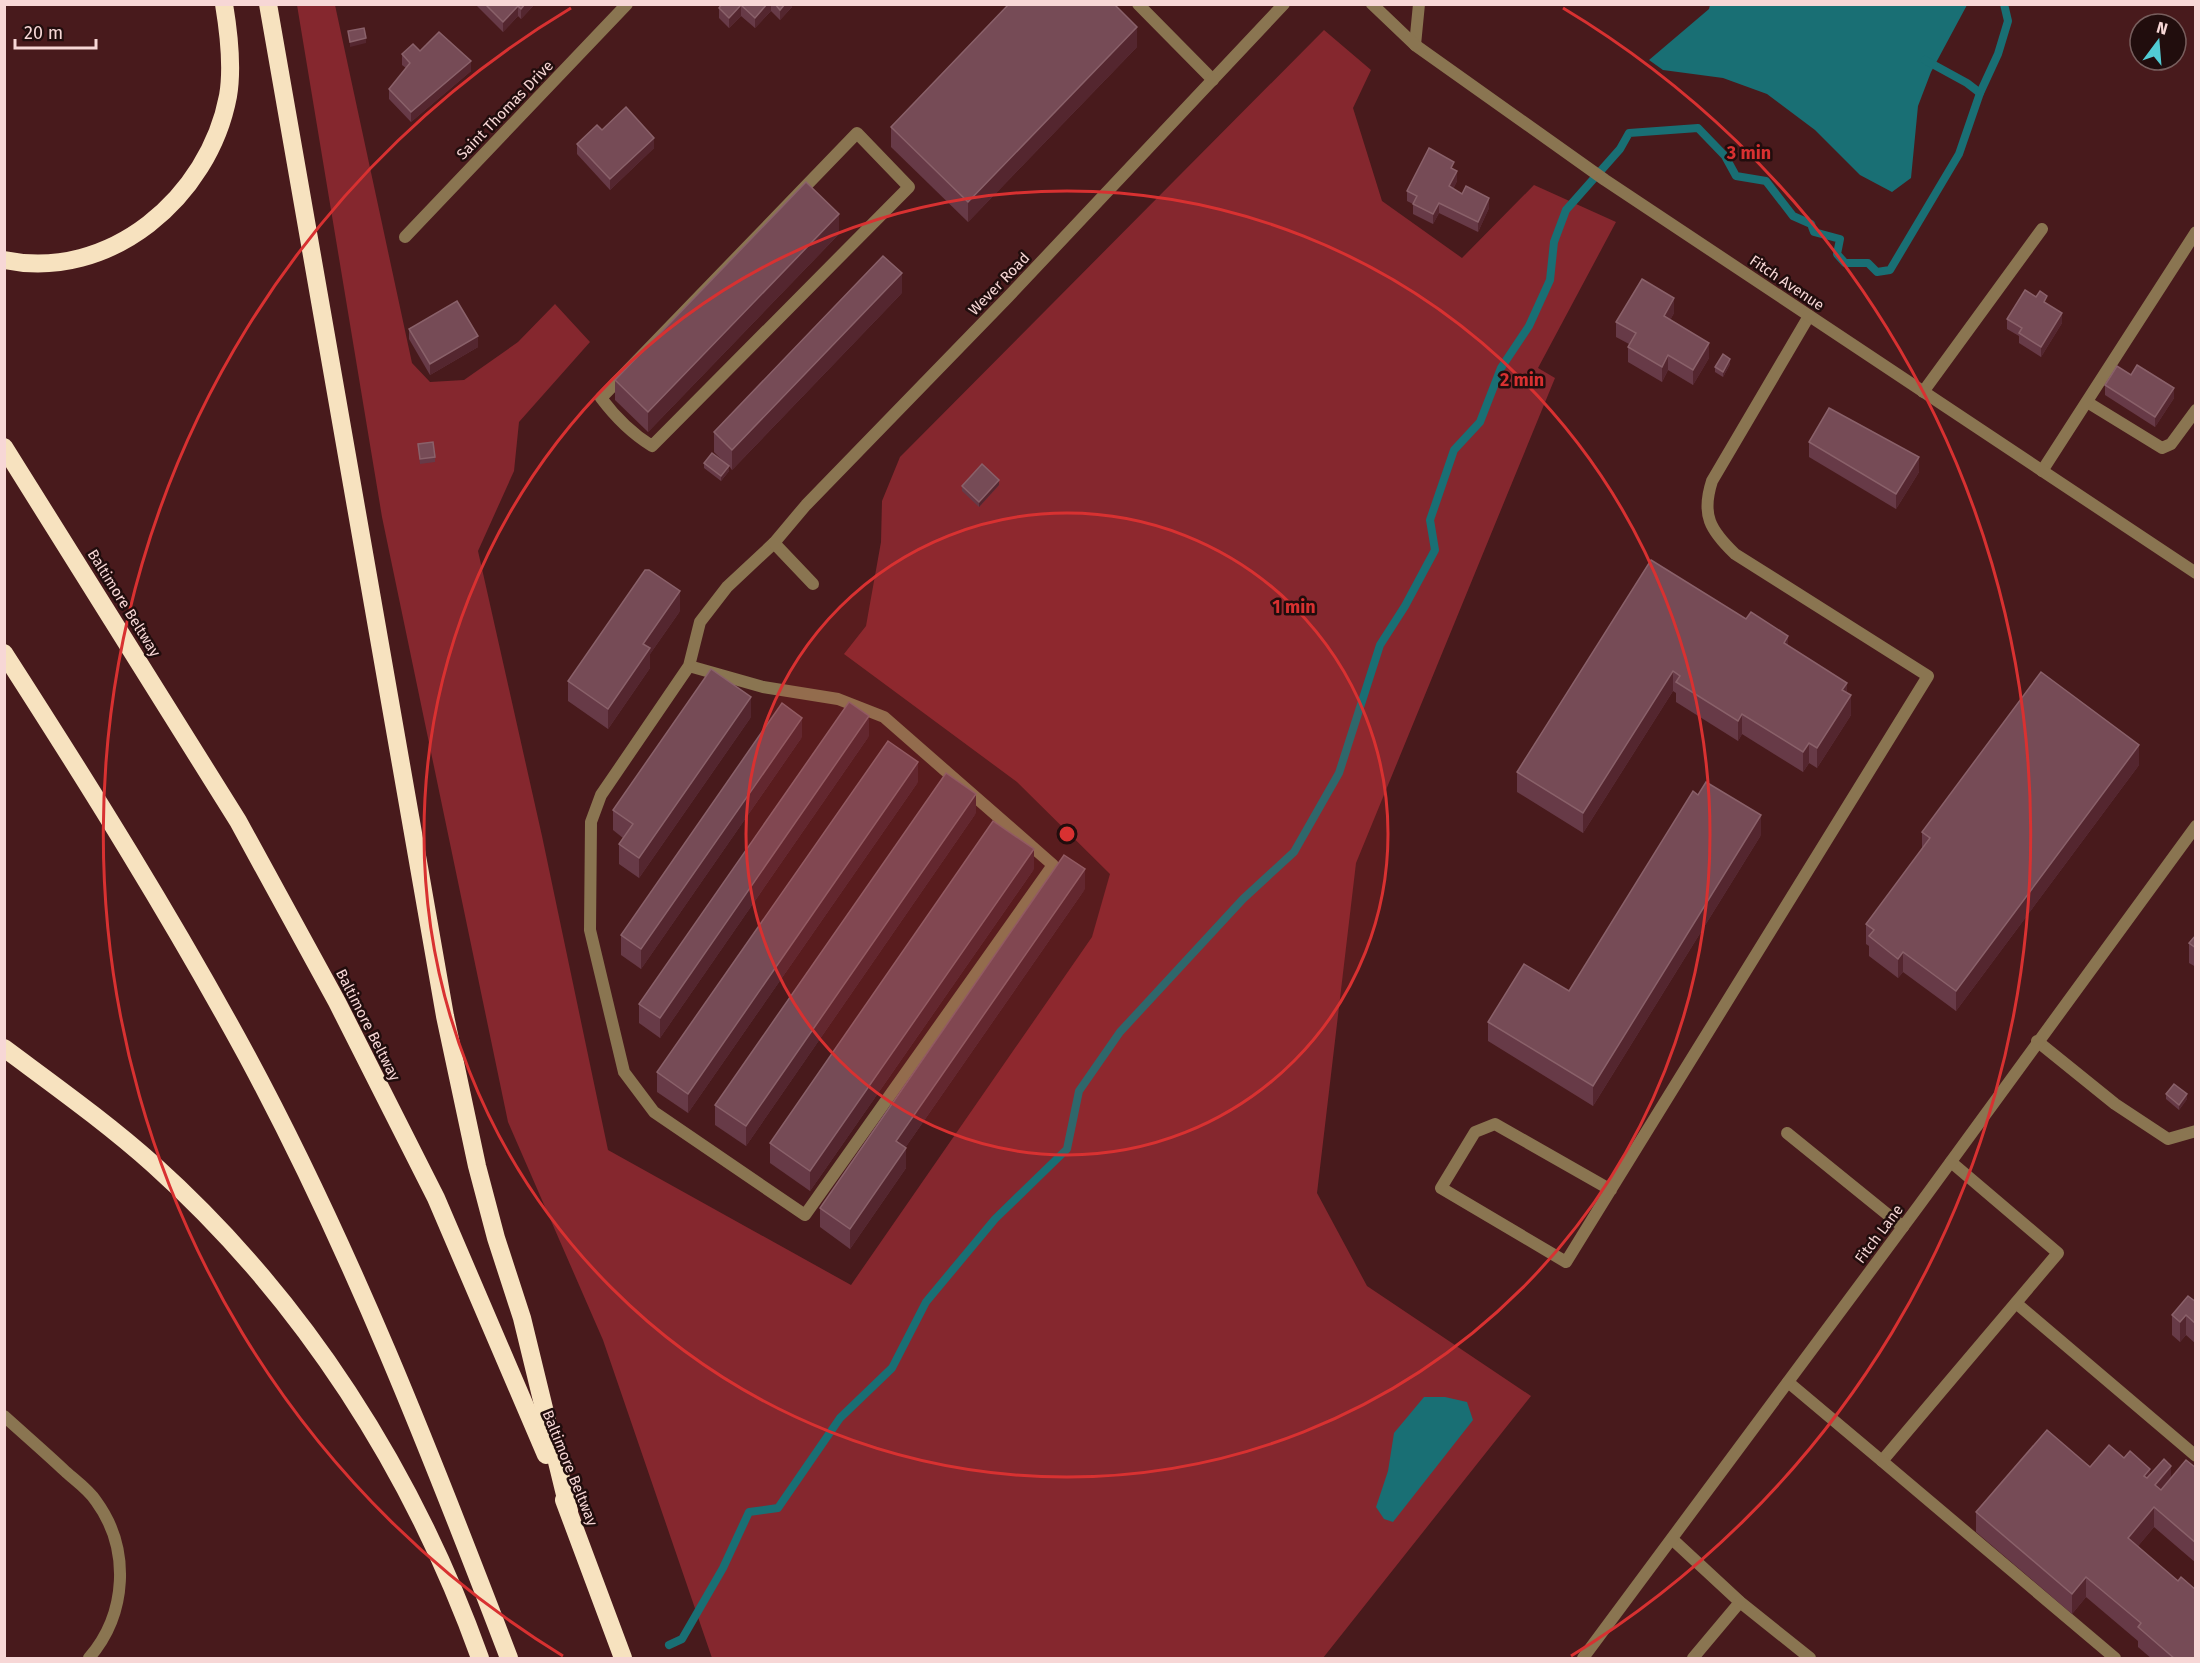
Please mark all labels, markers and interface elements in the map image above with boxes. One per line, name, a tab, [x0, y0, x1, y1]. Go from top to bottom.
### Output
scale bar	[15, 12, 96, 50]
north arrow	[2128, 12, 2188, 72]
text: N	[2154, 17, 2170, 39]
text: 20 m	[24, 22, 63, 44]
street label: Saint Thomas Drive	[453, 57, 557, 163]
text: 3 min	[1726, 142, 1771, 164]
street label: Wever Road	[965, 249, 1033, 319]
street label: Fitch Avenue	[1746, 251, 1828, 315]
text: 2 min	[1500, 369, 1544, 391]
street label: Baltimore Beltway	[84, 546, 165, 661]
text: 1 min	[1272, 596, 1316, 618]
centre of rings	[1057, 824, 1077, 844]
street label: Baltimore Beltway	[332, 966, 404, 1085]
street label: Fitch Lane	[1851, 1201, 1907, 1267]
street label: Baltimore Beltway	[539, 1407, 602, 1529]

